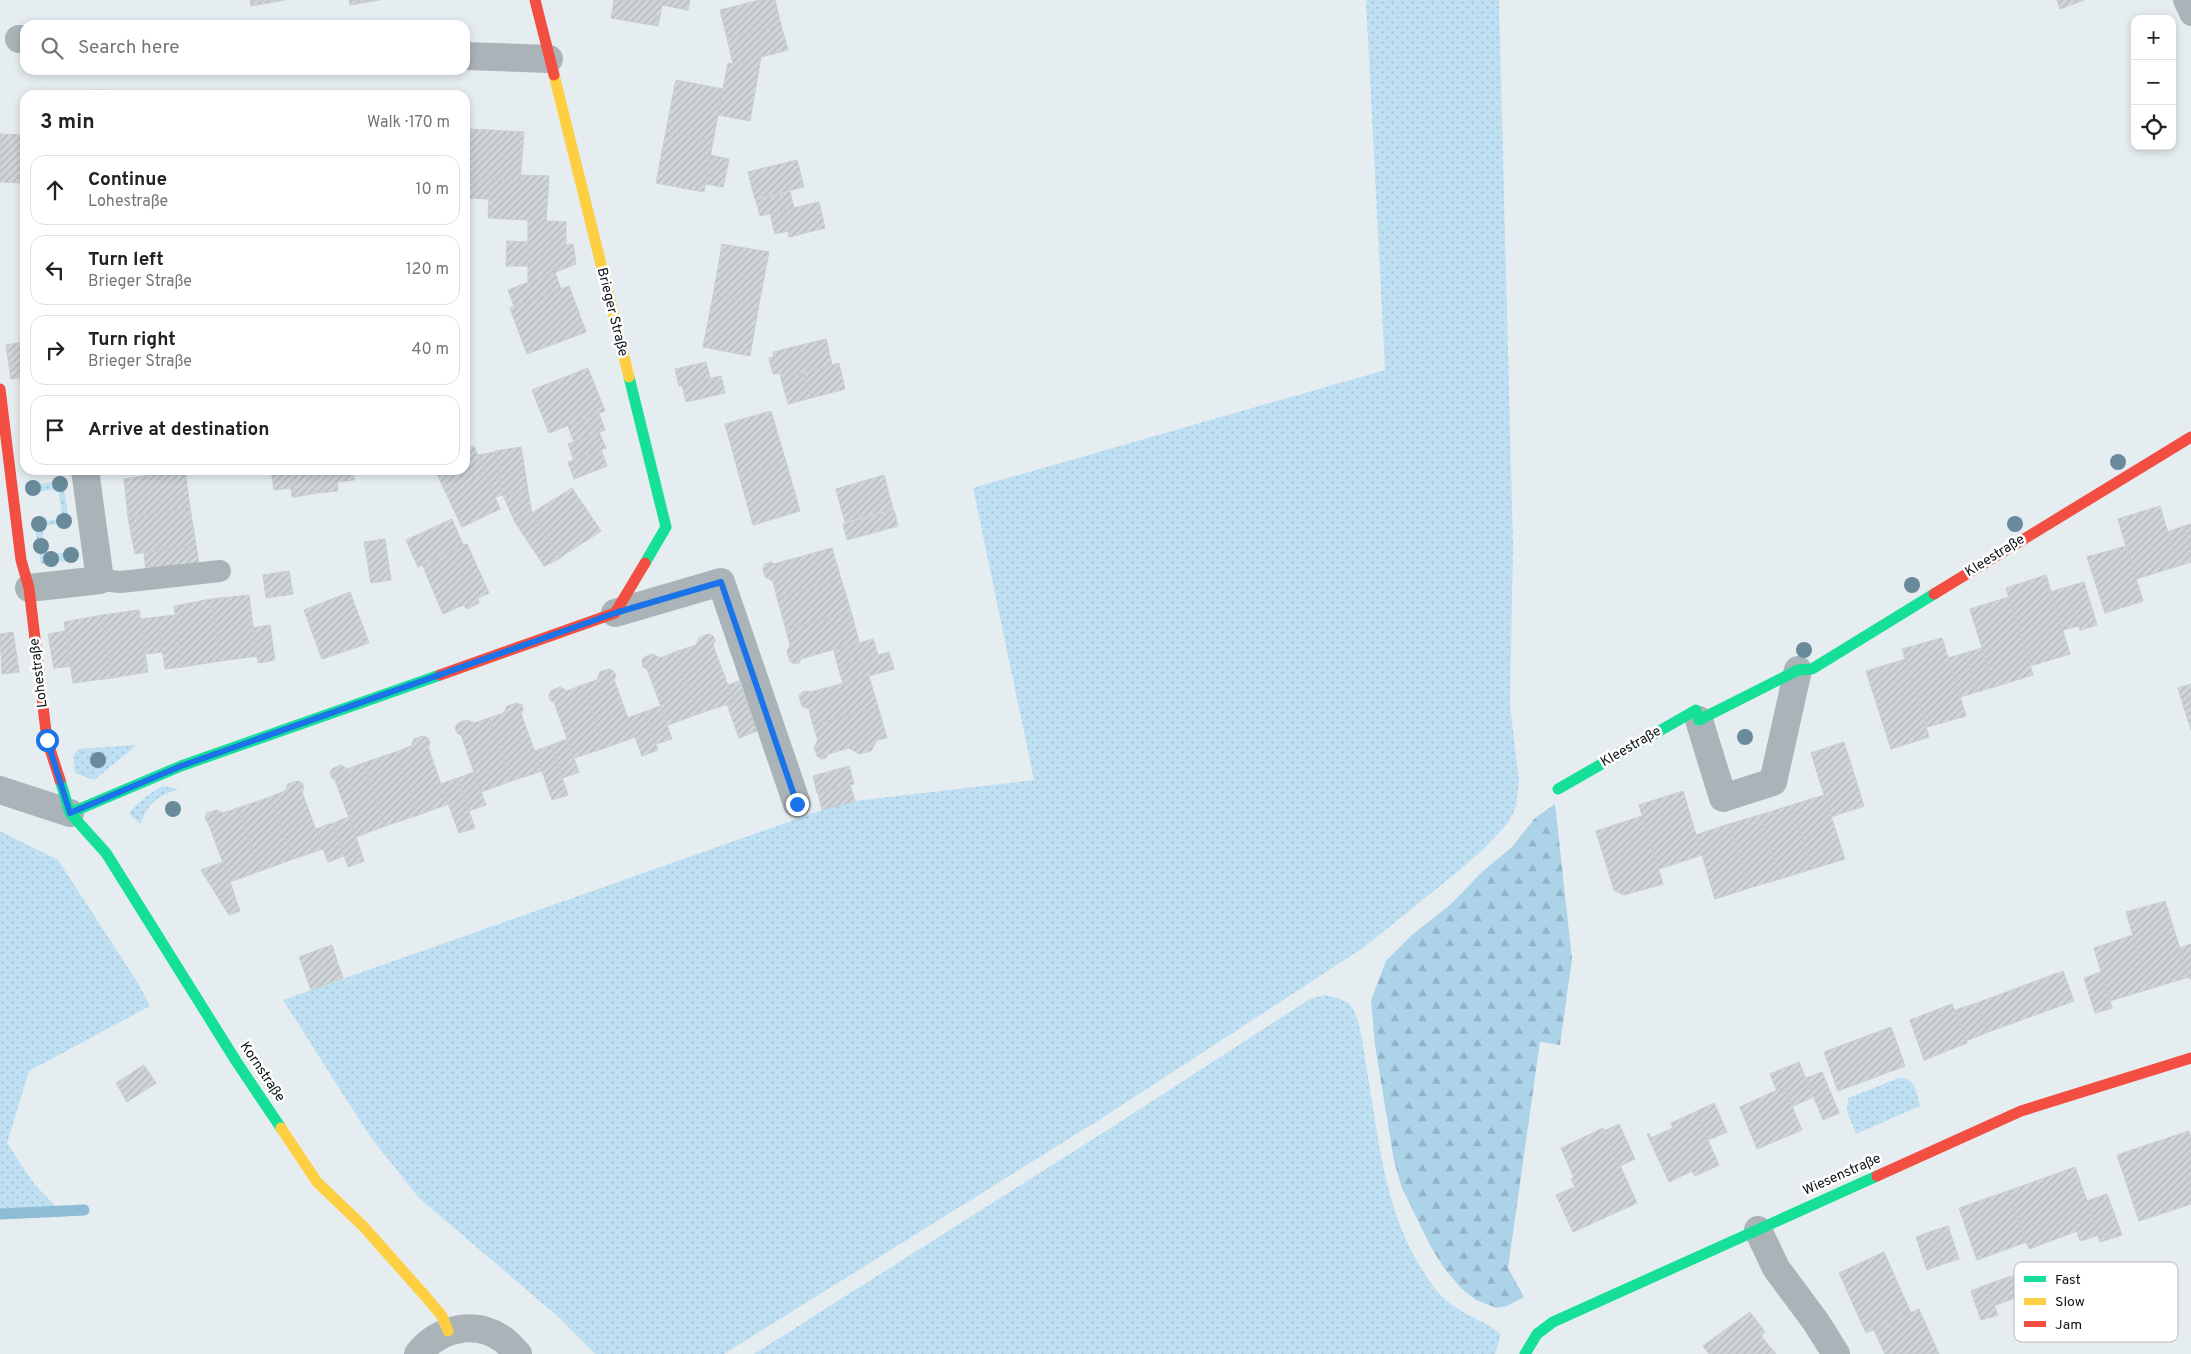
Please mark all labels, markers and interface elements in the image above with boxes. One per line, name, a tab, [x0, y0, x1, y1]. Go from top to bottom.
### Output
map controls	[2131, 15, 2176, 150]
button: +	[2131, 15, 2176, 60]
search box	[20, 20, 470, 75]
icon: search	[38, 34, 66, 62]
text: Search here	[78, 36, 180, 60]
button: −	[2131, 60, 2176, 105]
button: locate	[2131, 105, 2176, 150]
text: 3 min	[40, 109, 95, 136]
text: Walk · 170 m	[367, 113, 450, 133]
text: Continue	[88, 168, 167, 192]
icon: ahead	[41, 176, 69, 204]
text: 10 m	[415, 180, 449, 200]
text: Lohestraße	[88, 192, 168, 212]
text: Turn left	[88, 248, 164, 272]
icon: left	[41, 256, 69, 284]
text: 120 m	[406, 260, 449, 280]
street label: Brieger Straße	[593, 266, 631, 358]
text: Brieger Straße	[88, 272, 192, 292]
text: Turn right	[88, 328, 176, 352]
icon: right	[41, 336, 69, 364]
text: 40 m	[411, 340, 449, 360]
text: Brieger Straße	[88, 352, 192, 372]
icon: arrive	[41, 416, 69, 444]
text: Arrive at destination	[88, 418, 269, 442]
street label: Kleestraße	[1962, 531, 2028, 581]
street label: Lohestraße	[26, 637, 52, 709]
street label: Kleestraße	[1598, 723, 1664, 771]
route start	[36, 729, 59, 752]
route end	[786, 793, 809, 816]
street label: Kornstraße	[236, 1039, 288, 1105]
street label: Wiesenstraße	[1800, 1150, 1884, 1200]
legend	[2014, 1262, 2178, 1342]
text: Fast	[2055, 1272, 2081, 1289]
text: Slow	[2055, 1294, 2085, 1311]
text: Jam	[2055, 1317, 2082, 1334]

